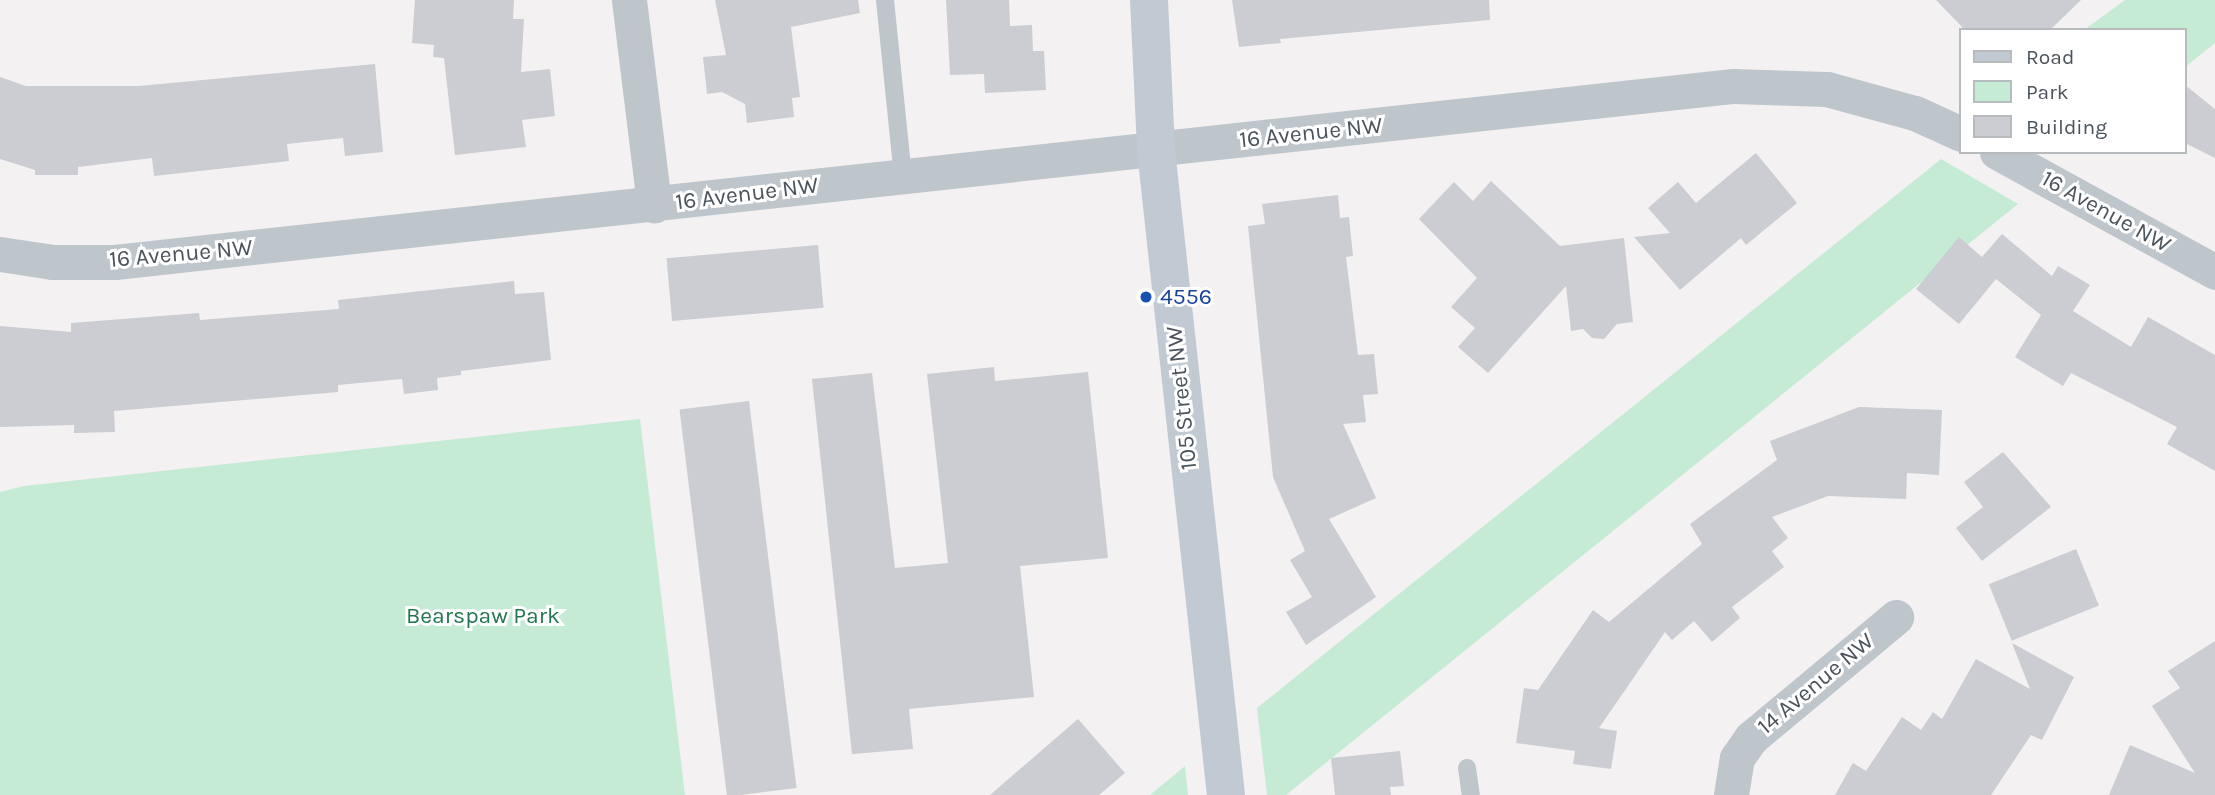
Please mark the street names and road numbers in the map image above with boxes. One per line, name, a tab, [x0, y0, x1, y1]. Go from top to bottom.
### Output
street label: 16 Avenue NW	[1238, 112, 1384, 154]
street label: 16 Avenue NW	[2036, 165, 2176, 259]
street label: 16 Avenue NW	[674, 172, 820, 216]
street label: 16 Avenue NW	[108, 234, 254, 274]
street label: 105 Street NW	[1161, 325, 1203, 471]
street label: 14 Avenue NW	[1752, 627, 1880, 741]

